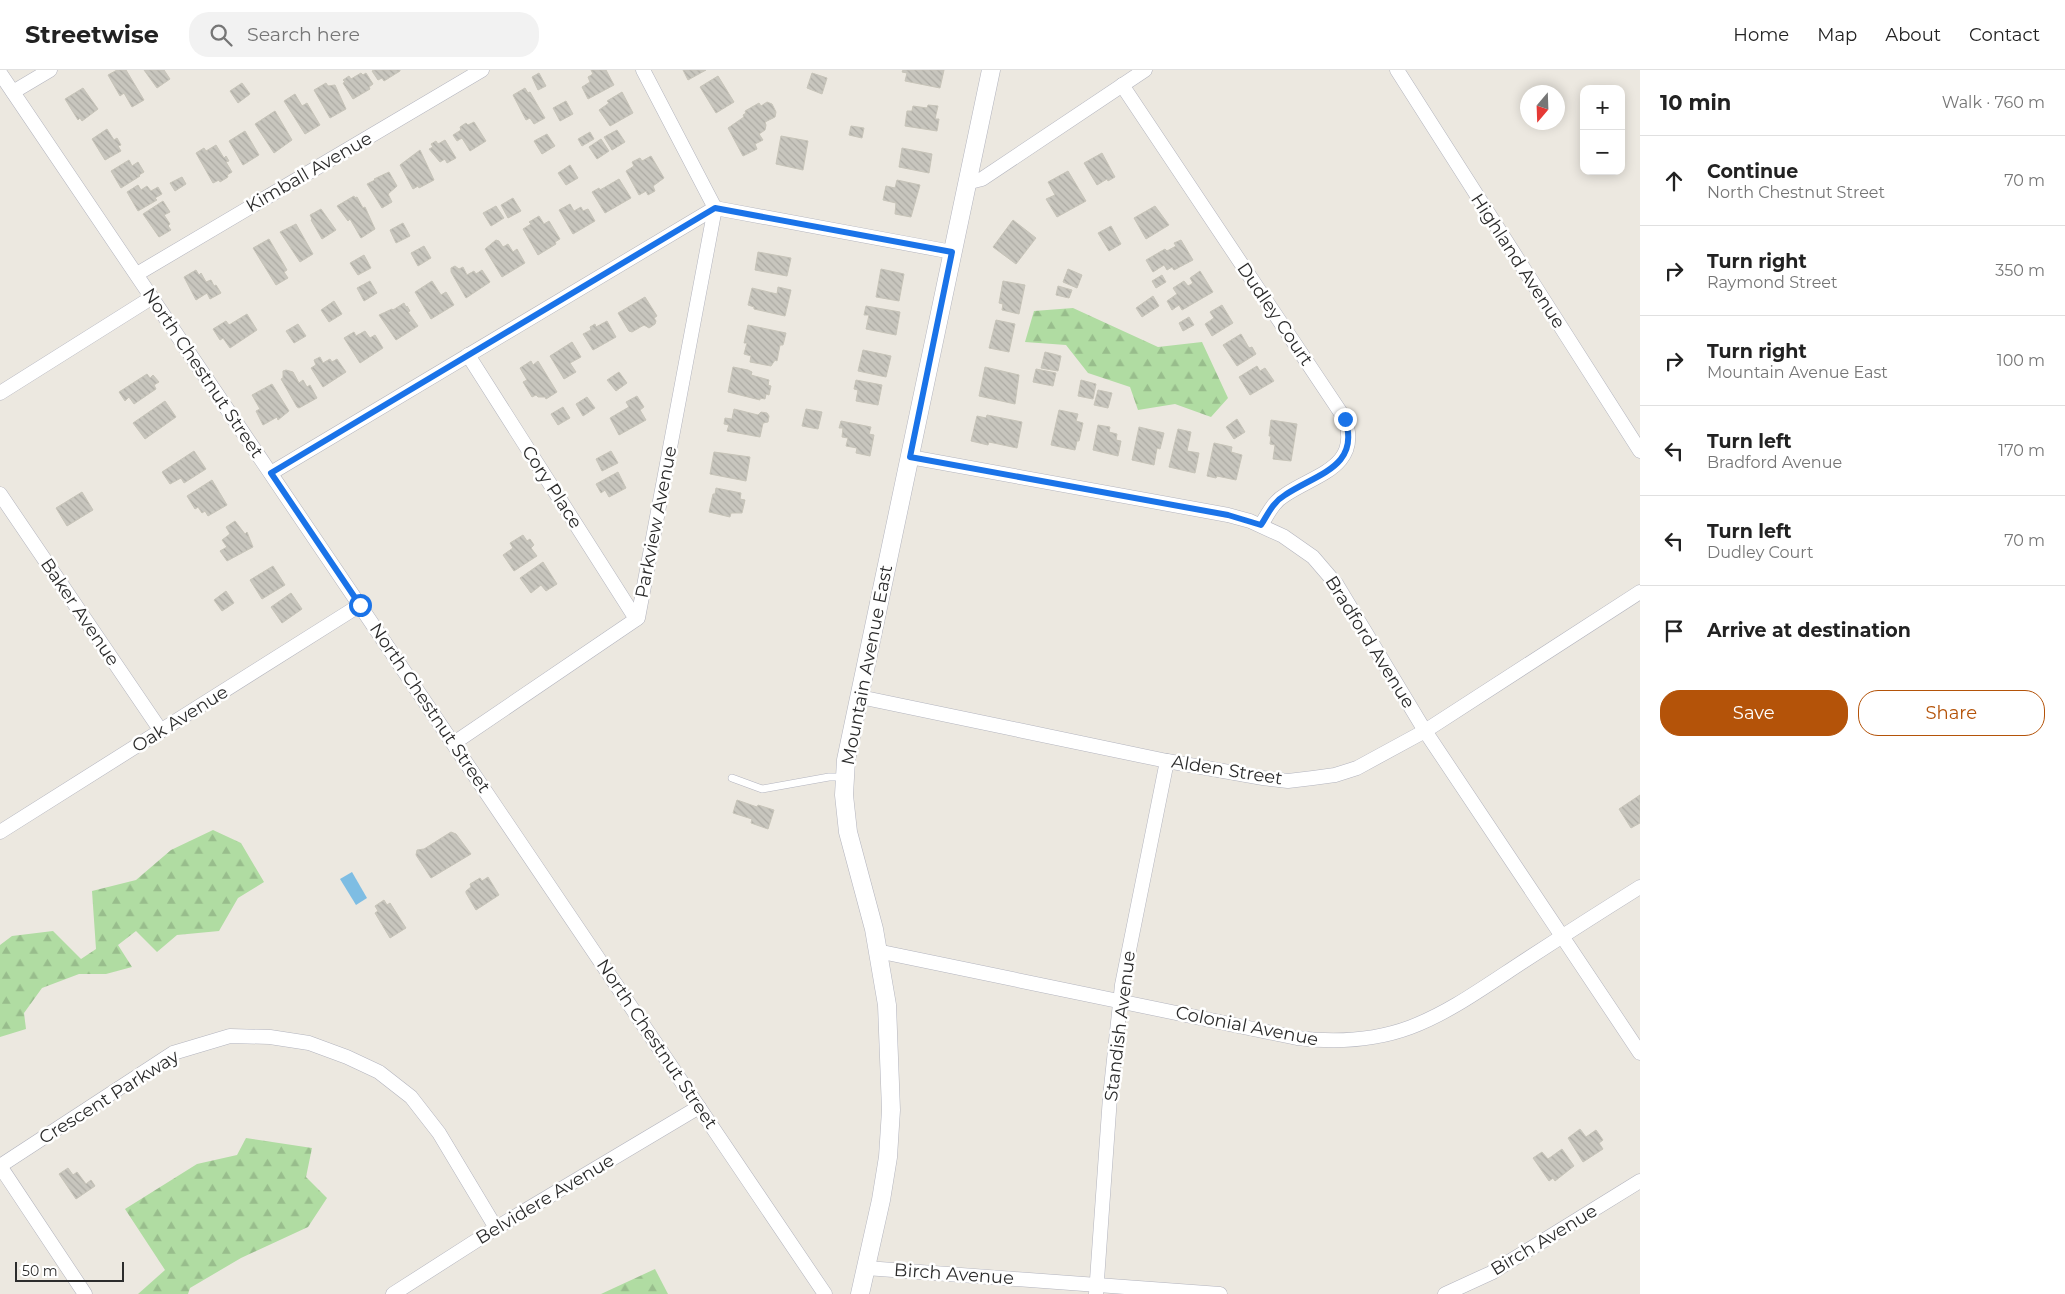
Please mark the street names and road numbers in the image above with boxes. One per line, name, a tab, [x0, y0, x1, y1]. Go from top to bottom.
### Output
street label: Kimball Avenue	[242, 127, 376, 217]
street label: Highland Avenue	[1466, 189, 1570, 333]
street label: Dudley Court	[1232, 258, 1318, 370]
street label: North Chestnut Street	[138, 284, 268, 462]
street label: Cory Place	[517, 441, 587, 533]
street label: Parkview Avenue	[630, 444, 682, 600]
street label: Baker Avenue	[36, 554, 124, 670]
street label: Mountain Avenue East	[837, 563, 897, 767]
street label: Bradford Avenue	[1320, 572, 1420, 712]
street label: North Chestnut Street	[365, 619, 495, 797]
street label: Oak Avenue	[128, 681, 232, 757]
street label: Alden Street	[1170, 750, 1284, 790]
street label: Standish Avenue	[1100, 949, 1140, 1103]
street label: North Chestnut Street	[592, 955, 722, 1133]
street label: Colonial Avenue	[1174, 1001, 1320, 1051]
street label: Crescent Parkway	[35, 1045, 183, 1149]
street label: Belvidere Avenue	[472, 1149, 618, 1249]
street label: Birch Avenue	[1487, 1200, 1601, 1280]
street label: Birch Avenue	[893, 1259, 1015, 1289]

